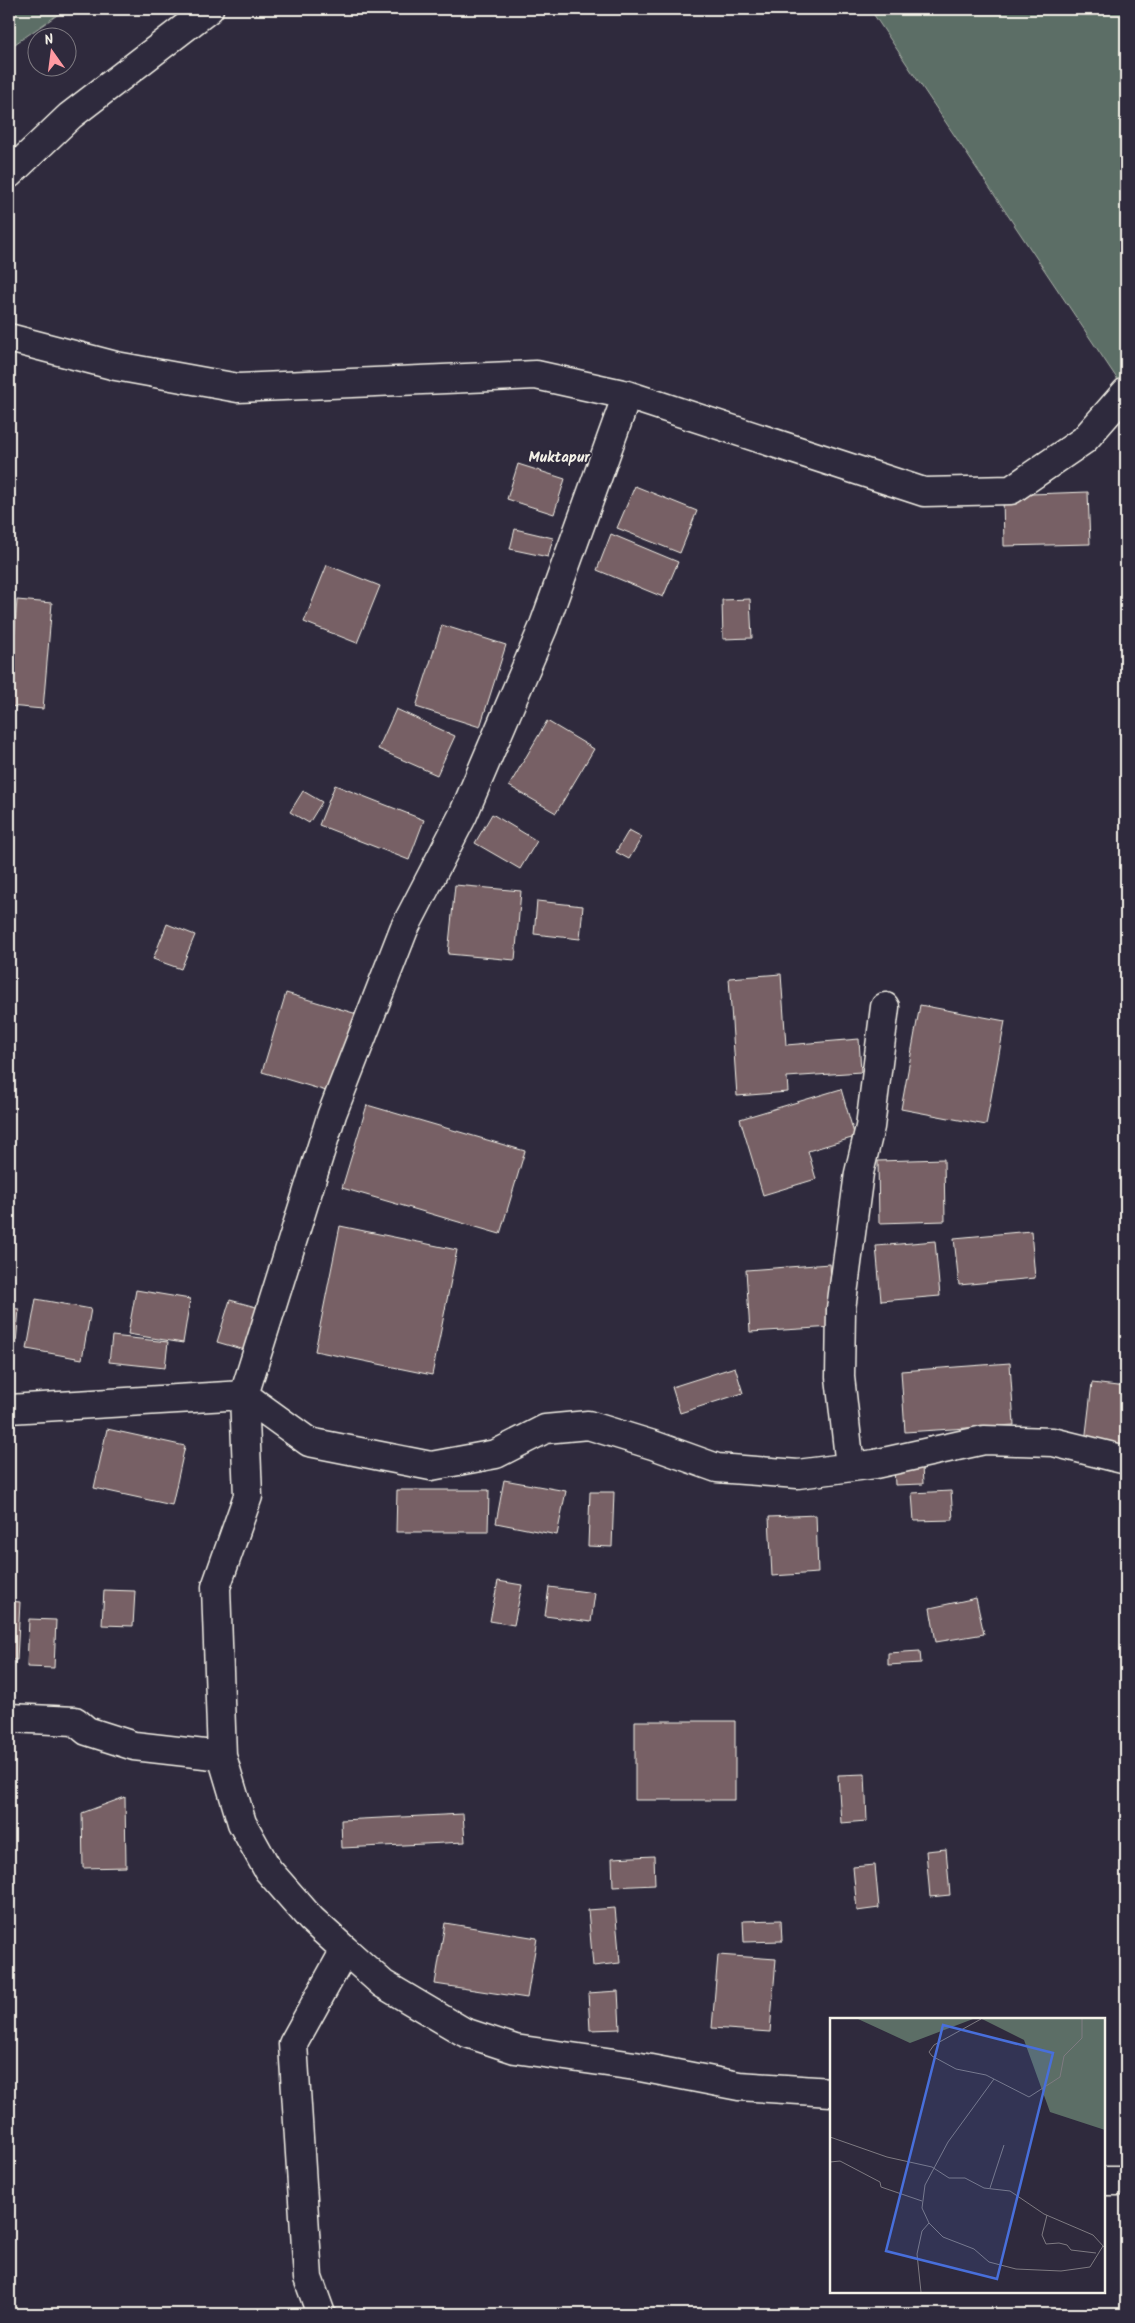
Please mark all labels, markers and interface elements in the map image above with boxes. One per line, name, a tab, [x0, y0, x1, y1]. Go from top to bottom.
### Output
north arrow	[28, 28, 78, 78]
text: N	[42, 29, 56, 52]
district label: Muktapur	[528, 446, 590, 470]
inset map	[830, 2018, 1105, 2293]

